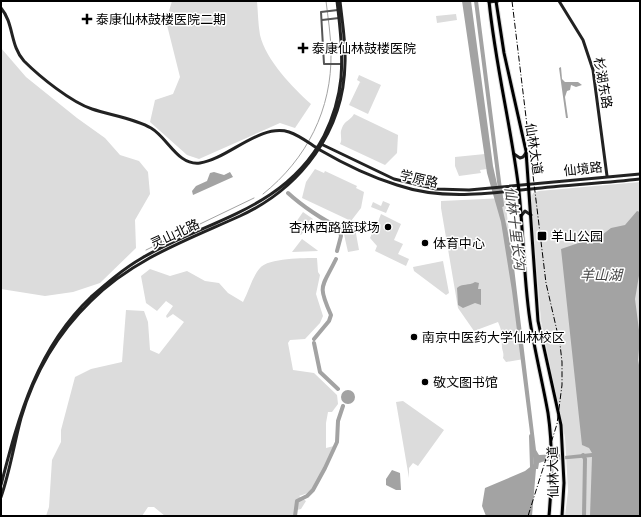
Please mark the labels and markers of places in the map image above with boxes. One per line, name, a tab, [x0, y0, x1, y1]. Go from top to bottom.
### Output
place label: 泰康仙林鼓楼医院二期	[96, 11, 226, 28]
marker: 泰康仙林鼓楼医院二期	[81, 13, 93, 25]
place label: 泰康仙林鼓楼医院	[312, 40, 416, 57]
marker: 泰康仙林鼓楼医院	[297, 42, 309, 54]
place label: 杏林西路篮球场	[289, 219, 380, 236]
marker: 杏林西路篮球场	[383, 222, 393, 232]
place label: 羊山公园	[551, 228, 603, 245]
marker: 羊山公园	[536, 230, 548, 242]
place label: 体育中心	[433, 235, 485, 252]
marker: 体育中心	[420, 238, 430, 248]
place label: 南京中医药大学仙林校区	[422, 329, 565, 346]
marker: 南京中医药大学仙林校区	[409, 332, 419, 342]
place label: 敬文图书馆	[433, 374, 498, 391]
marker: 敬文图书馆	[420, 377, 430, 387]

